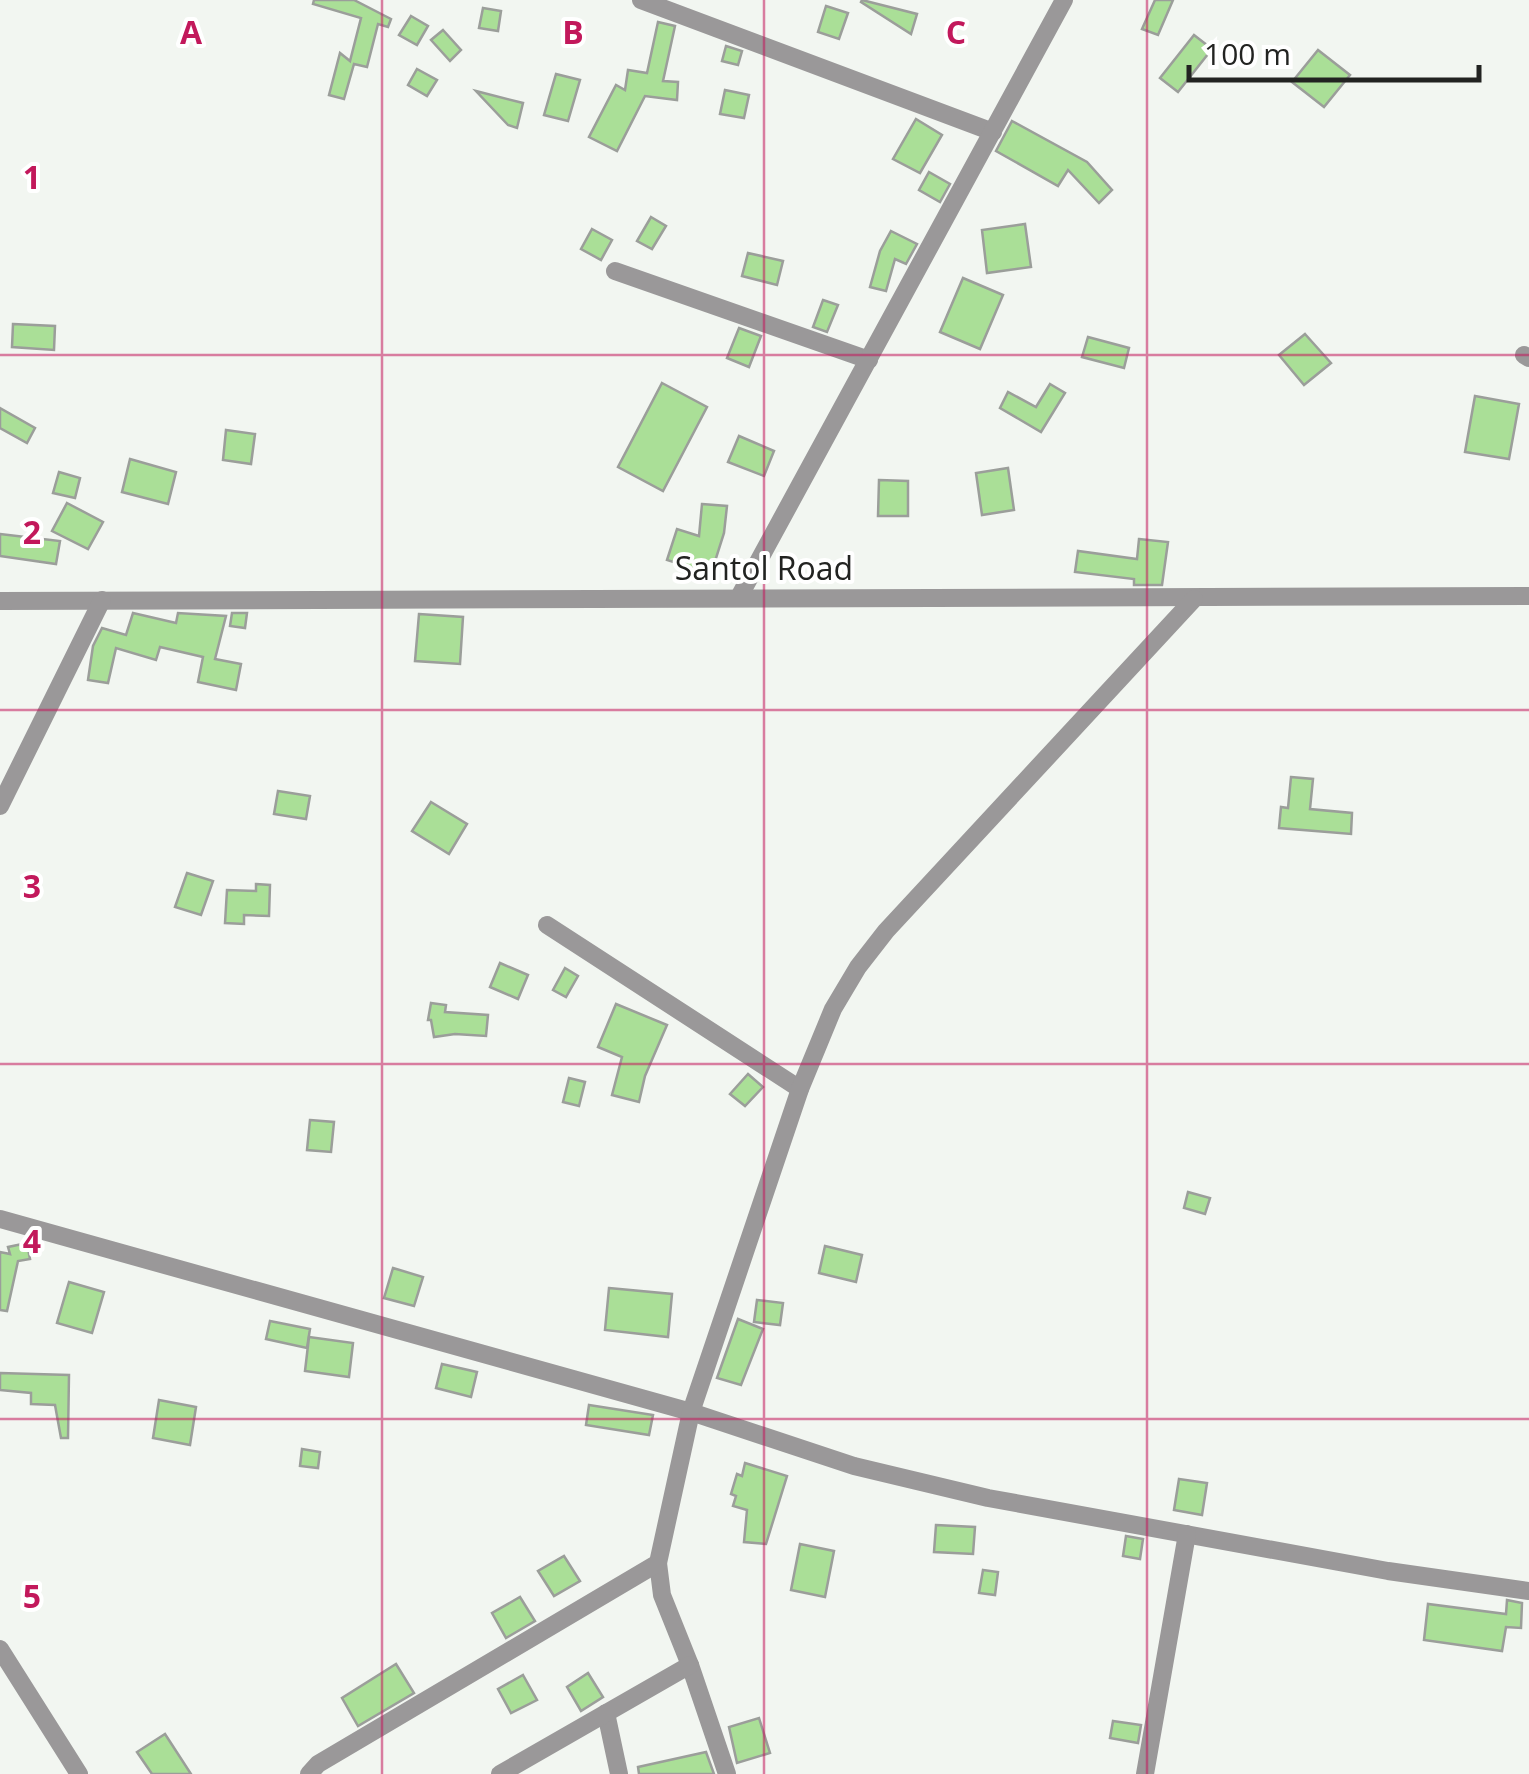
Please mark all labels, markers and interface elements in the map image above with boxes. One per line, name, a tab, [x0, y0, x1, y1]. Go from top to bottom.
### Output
text: A	[180, 10, 203, 53]
text: B	[562, 10, 584, 53]
text: C	[946, 10, 966, 53]
scale bar	[1189, 20, 1479, 82]
text: 100 m	[1204, 33, 1291, 74]
text: 1	[23, 155, 41, 198]
text: 2	[23, 510, 41, 553]
street label: Santol Road	[675, 546, 853, 589]
text: 3	[23, 864, 41, 907]
text: 4	[23, 1219, 41, 1262]
text: 5	[23, 1574, 41, 1617]

